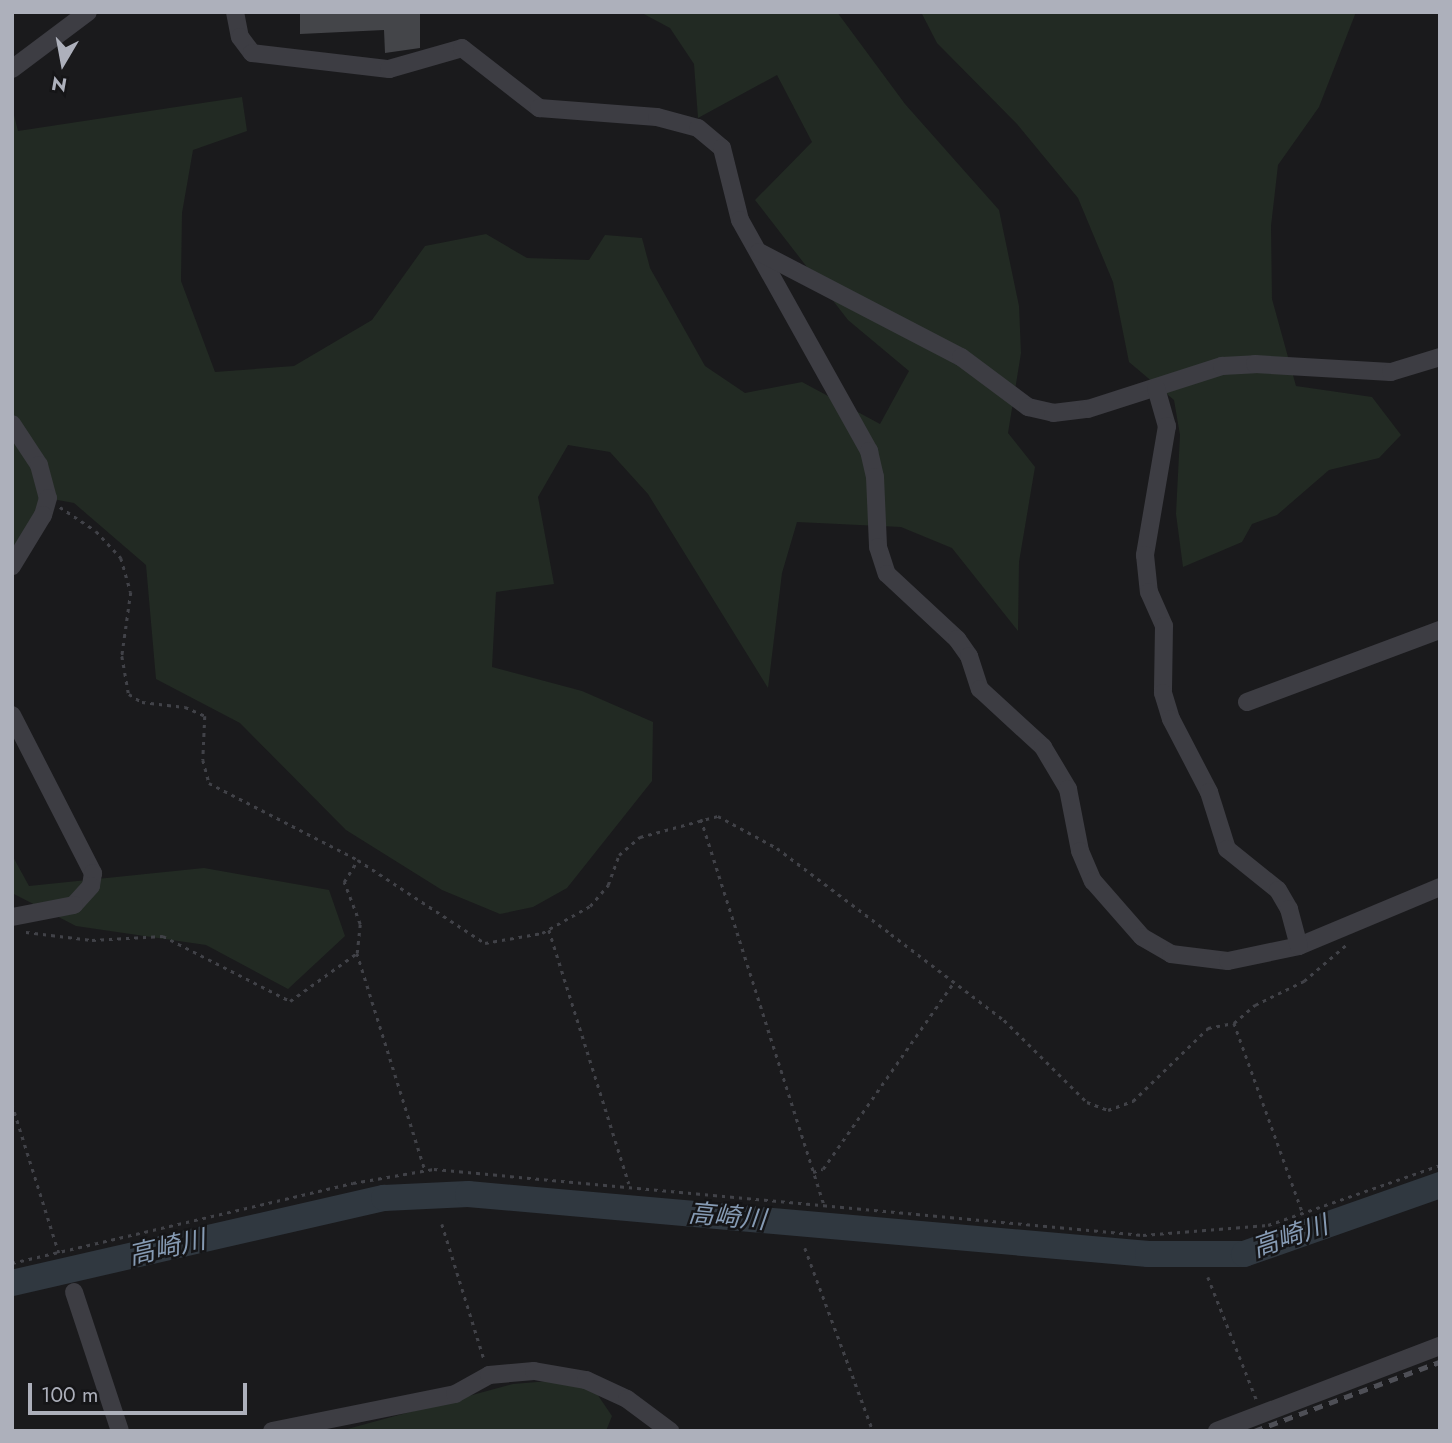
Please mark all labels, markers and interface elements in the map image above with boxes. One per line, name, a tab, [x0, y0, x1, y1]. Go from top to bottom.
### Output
north arrow	[28, 28, 98, 98]
text: N	[49, 70, 69, 99]
water label: 高崎川	[687, 1198, 767, 1236]
water label: 高崎川	[1248, 1210, 1332, 1264]
water label: 高崎川	[125, 1224, 209, 1272]
scale bar	[32, 1370, 250, 1414]
text: 100 m	[41, 1380, 98, 1410]

